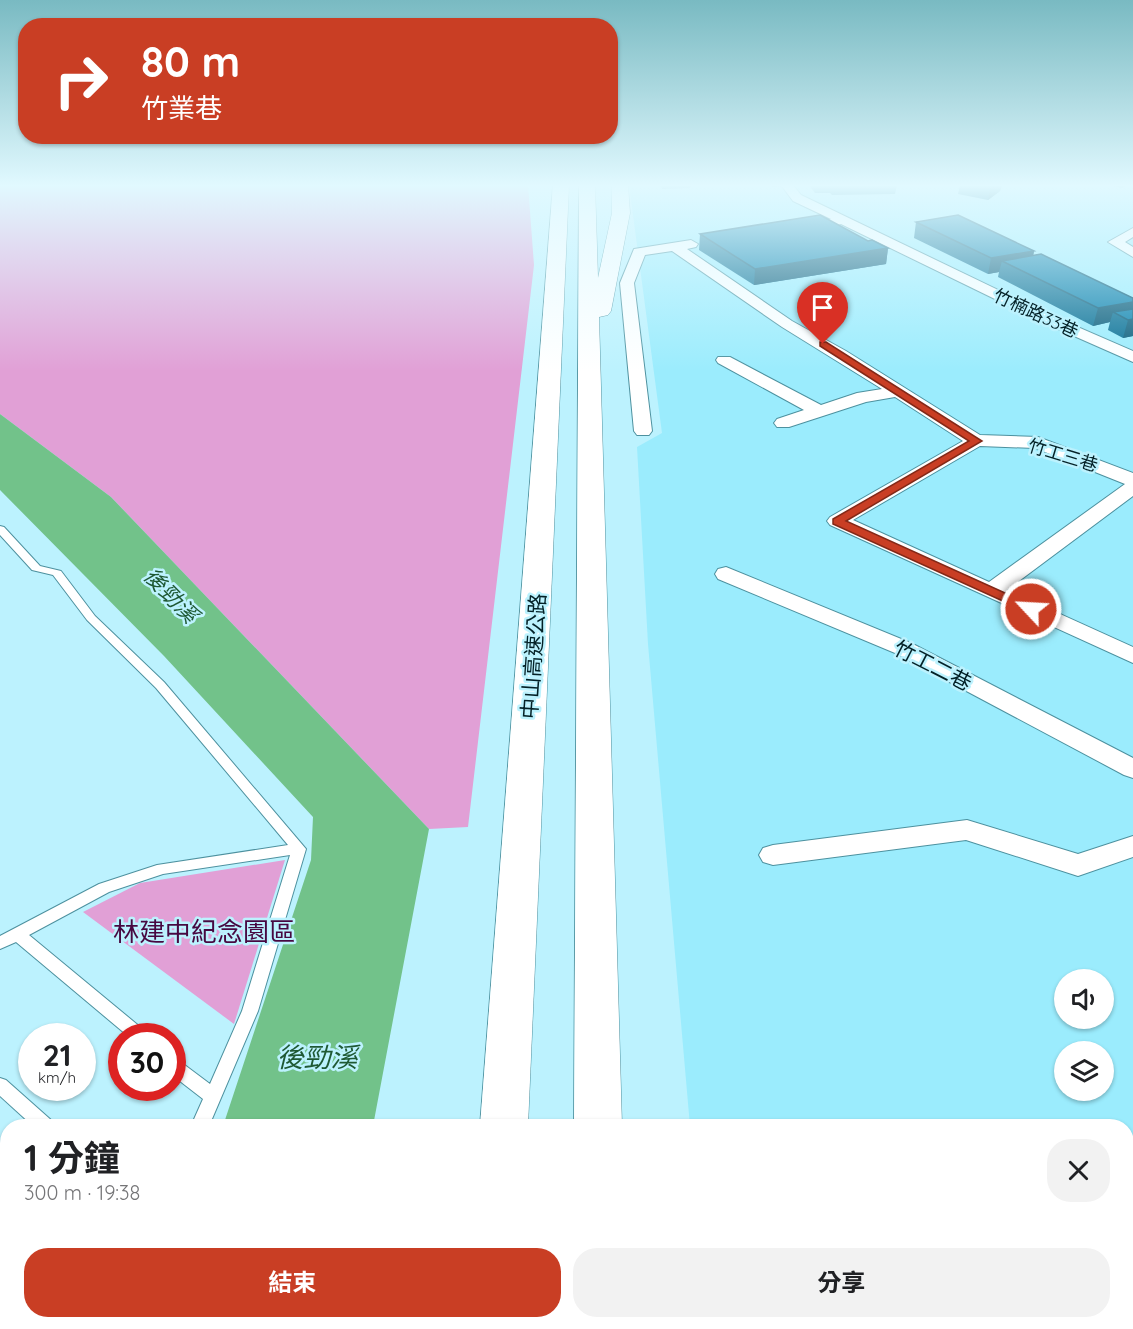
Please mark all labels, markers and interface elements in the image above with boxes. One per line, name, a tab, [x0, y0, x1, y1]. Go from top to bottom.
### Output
text: 80 m	[141, 35, 240, 88]
icon: right	[42, 42, 120, 120]
text: 竹業巷	[141, 91, 222, 125]
pin	[797, 282, 848, 344]
street label: 竹楠路33巷	[990, 283, 1082, 343]
icon: arrive	[806, 291, 839, 324]
street label: 竹工三巷	[1025, 433, 1101, 477]
water label: 後勁溪	[138, 562, 206, 631]
position arrow	[999, 577, 1063, 641]
street label: 中山高速公路	[516, 592, 550, 720]
street label: 竹工二巷	[890, 634, 976, 696]
park label: 林建中紀念園區	[113, 915, 295, 948]
map controls	[1054, 969, 1114, 1101]
button: sound	[1054, 969, 1114, 1029]
speed limit sign: 30	[108, 1023, 186, 1101]
text: 21	[43, 1036, 71, 1074]
water label: 後勁溪	[277, 1040, 361, 1074]
button: layers	[1054, 1041, 1114, 1101]
text: km/h	[38, 1068, 76, 1087]
text: 1 分鐘	[24, 1135, 120, 1180]
button: close	[1047, 1139, 1110, 1202]
text: 300 m · 19:38	[24, 1180, 140, 1205]
button: 結束	[24, 1248, 561, 1317]
button: 分享	[573, 1248, 1110, 1317]

